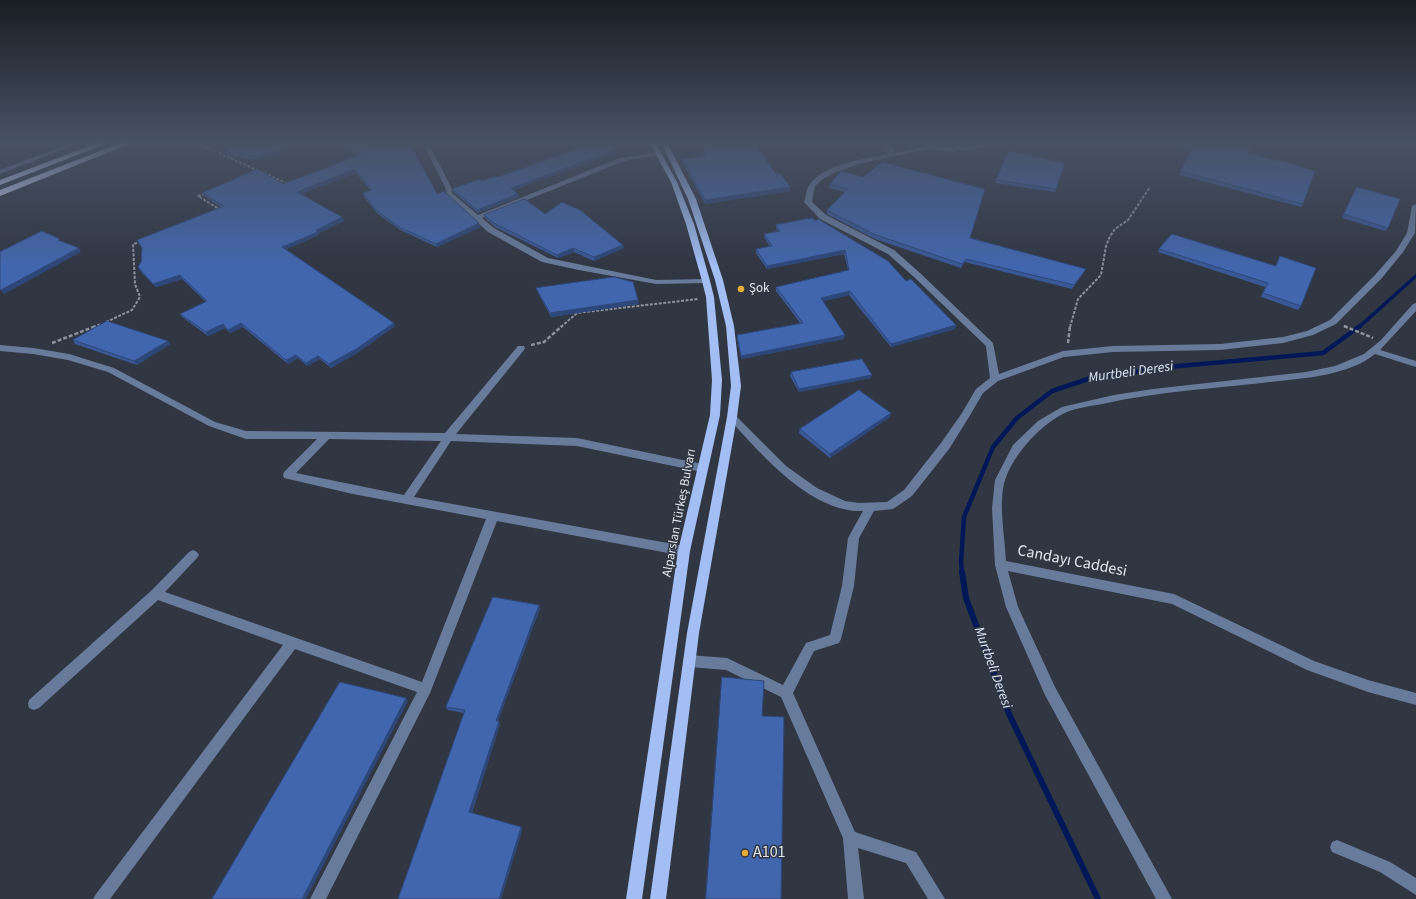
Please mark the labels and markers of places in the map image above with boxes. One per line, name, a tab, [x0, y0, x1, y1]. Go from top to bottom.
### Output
place label: Şok	[749, 281, 769, 297]
marker: Şok	[736, 284, 746, 294]
place label: A101	[753, 843, 786, 863]
marker: A101	[740, 848, 750, 858]

